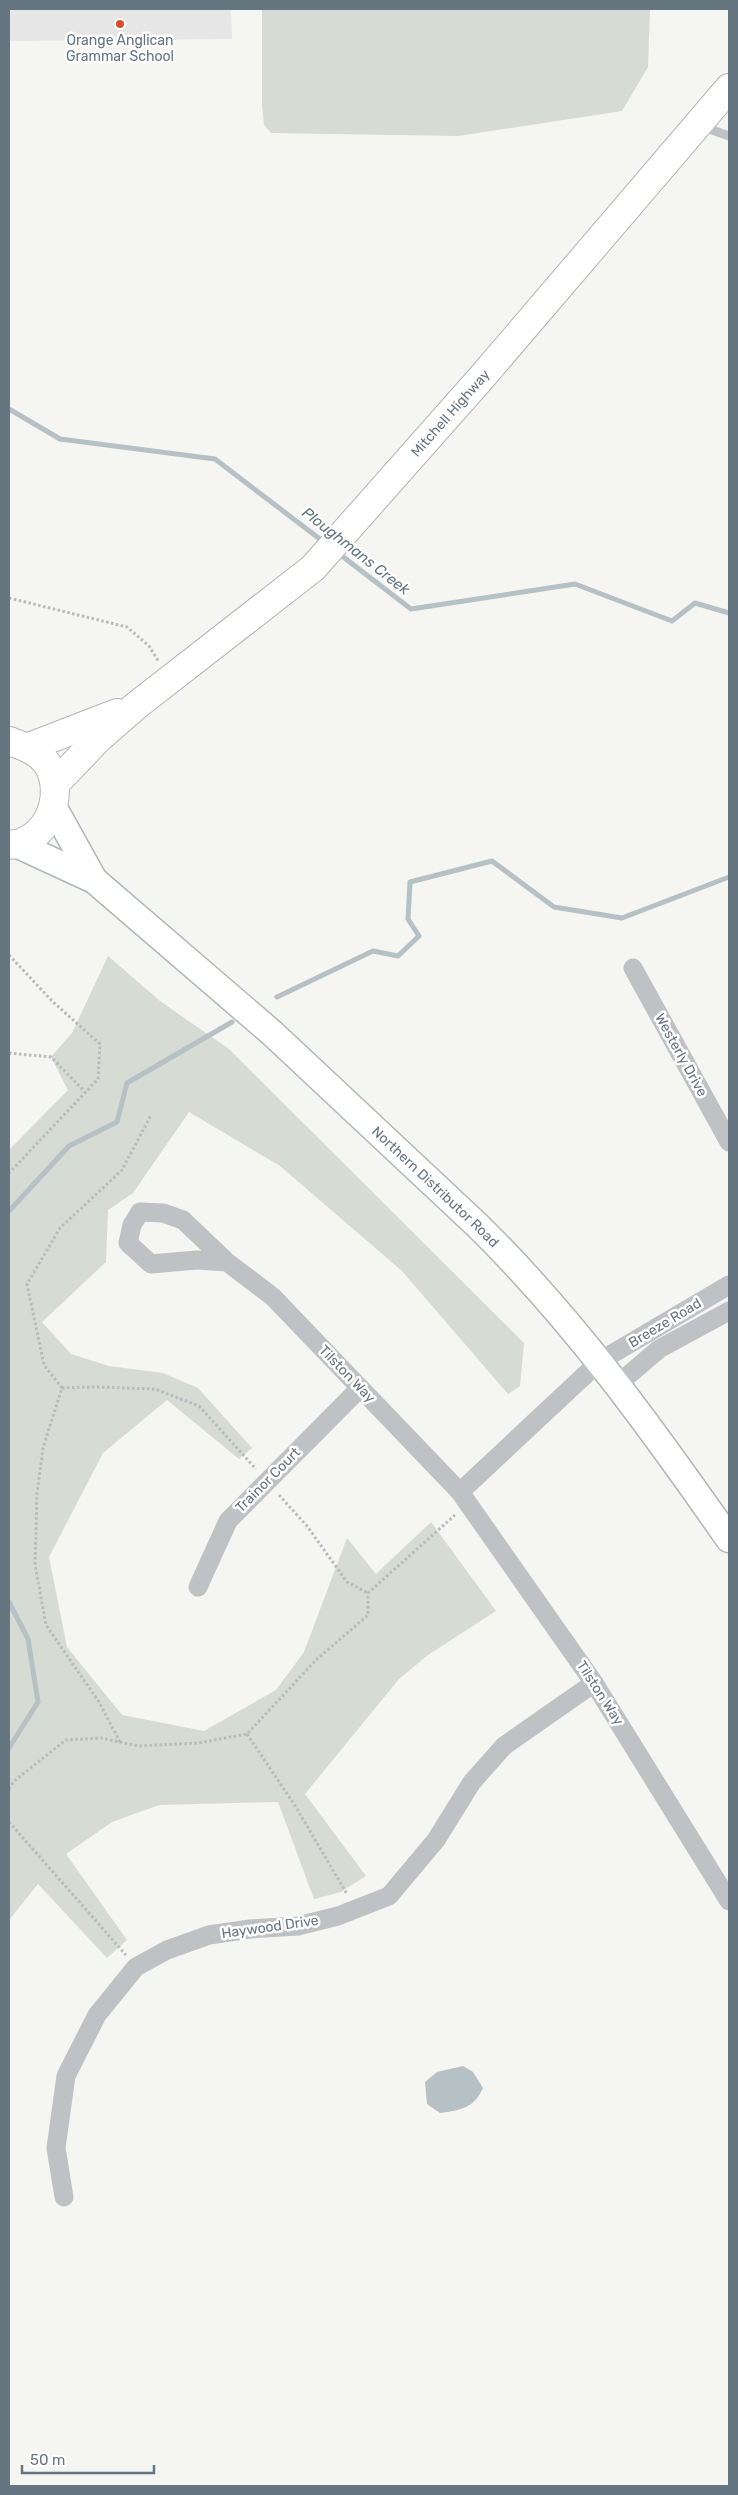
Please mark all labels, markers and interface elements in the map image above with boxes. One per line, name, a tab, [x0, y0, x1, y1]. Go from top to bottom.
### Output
marker: Orange Anglican Grammar School	[114, 18, 126, 30]
place label: Orange Anglican Grammar School	[66, 32, 174, 65]
street label: Mitchell Highway	[407, 366, 493, 460]
water label: Ploughmans Creek	[299, 503, 414, 599]
street label: Westerly Drive	[651, 1010, 711, 1100]
street label: Northern Distributor Road	[368, 1123, 503, 1251]
street label: Breeze Road	[626, 1295, 704, 1351]
street label: Tilston Way	[315, 1342, 379, 1406]
street label: Trainor Court	[232, 1444, 304, 1516]
street label: Tilston Way	[573, 1658, 627, 1729]
street label: Haywood Drive	[220, 1912, 320, 1942]
scale bar	[22, 2442, 155, 2474]
text: 50 m	[30, 2451, 65, 2469]

